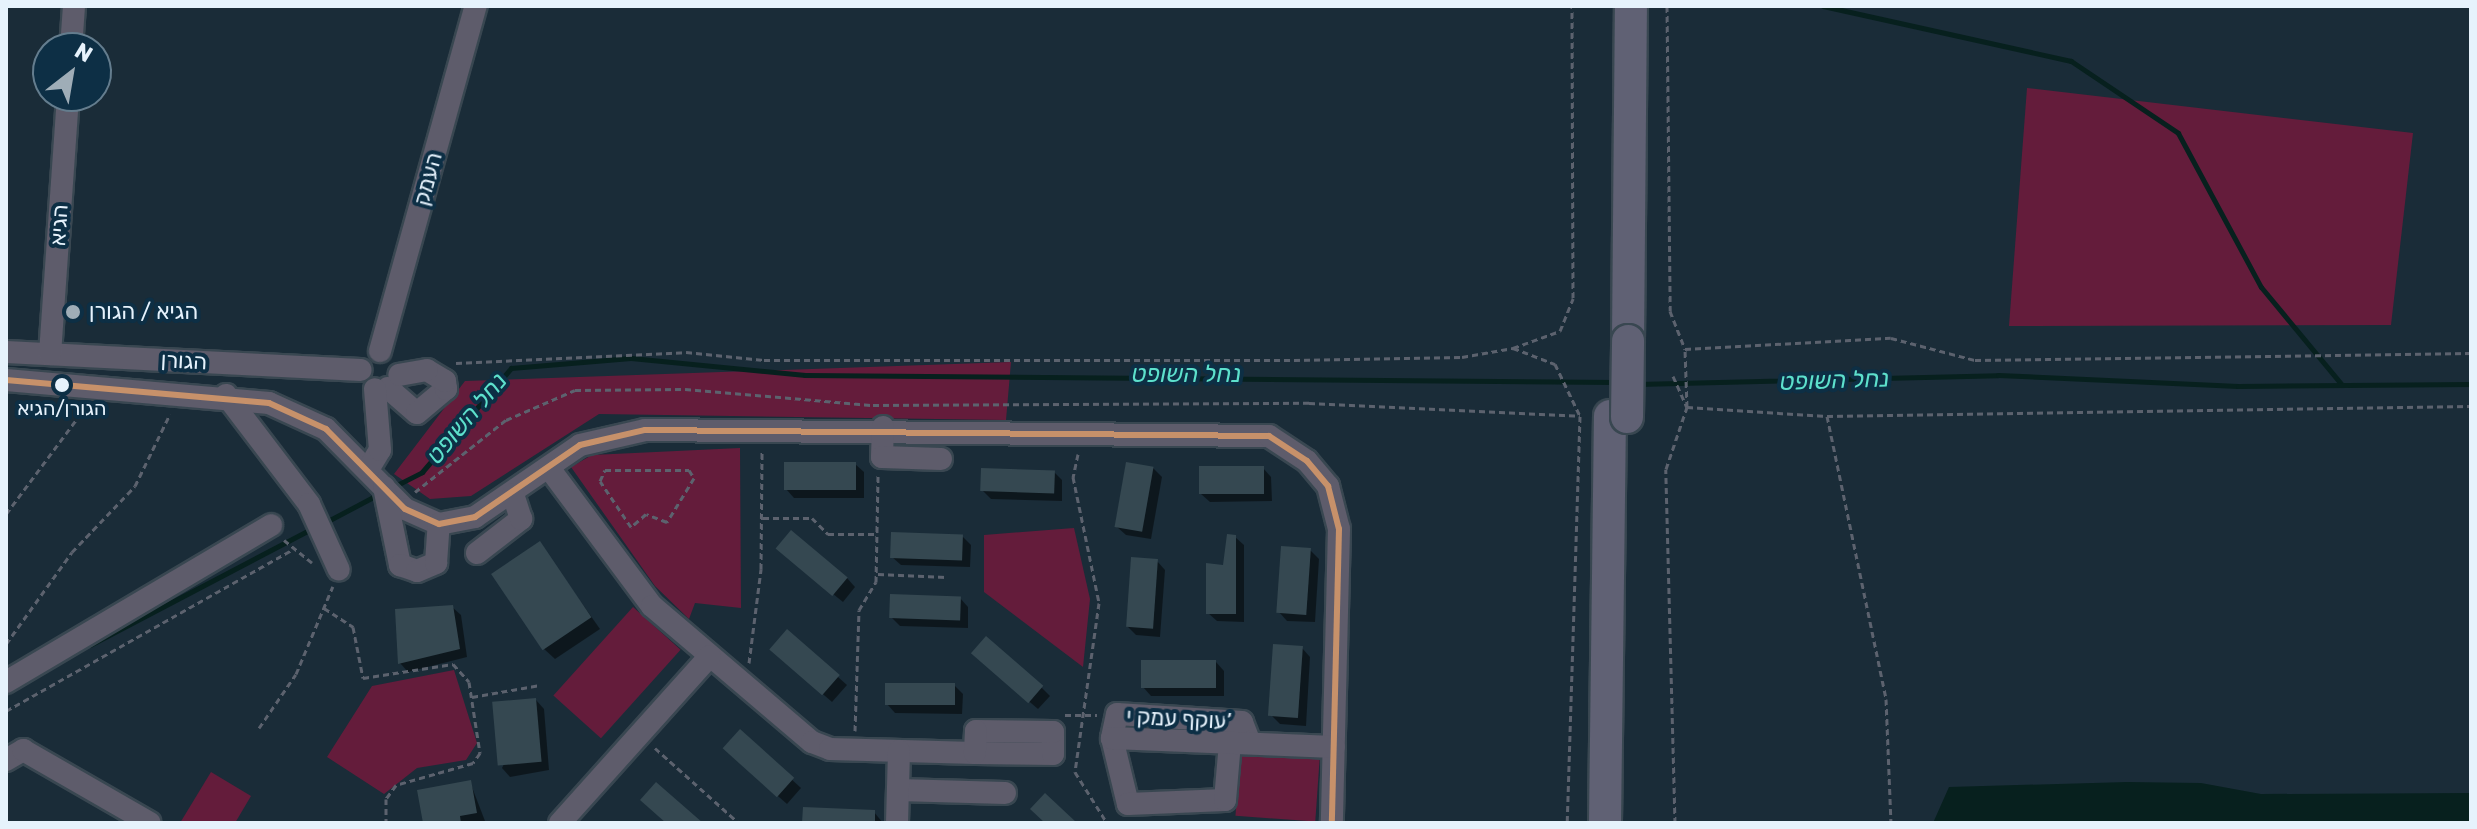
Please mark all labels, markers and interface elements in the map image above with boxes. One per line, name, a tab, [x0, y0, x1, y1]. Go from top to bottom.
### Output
north arrow	[32, 32, 112, 112]
text: N	[70, 37, 97, 68]
street label: העמק	[408, 150, 448, 208]
street label: הגיא	[44, 203, 74, 247]
place label: הגיא / הגורן	[89, 299, 198, 325]
marker: הגיא / הגורן	[64, 303, 82, 321]
street label: הגורן	[160, 347, 208, 375]
water label: נחל השופט	[1131, 361, 1241, 389]
water label: נחל השופט	[1778, 365, 1890, 397]
water label: נחל השופט	[421, 367, 513, 471]
marker: הגורן/הגיא	[54, 377, 70, 393]
place label: הגורן/הגיא	[18, 396, 106, 420]
street label: עוקף עמק י’	[1126, 703, 1232, 735]

